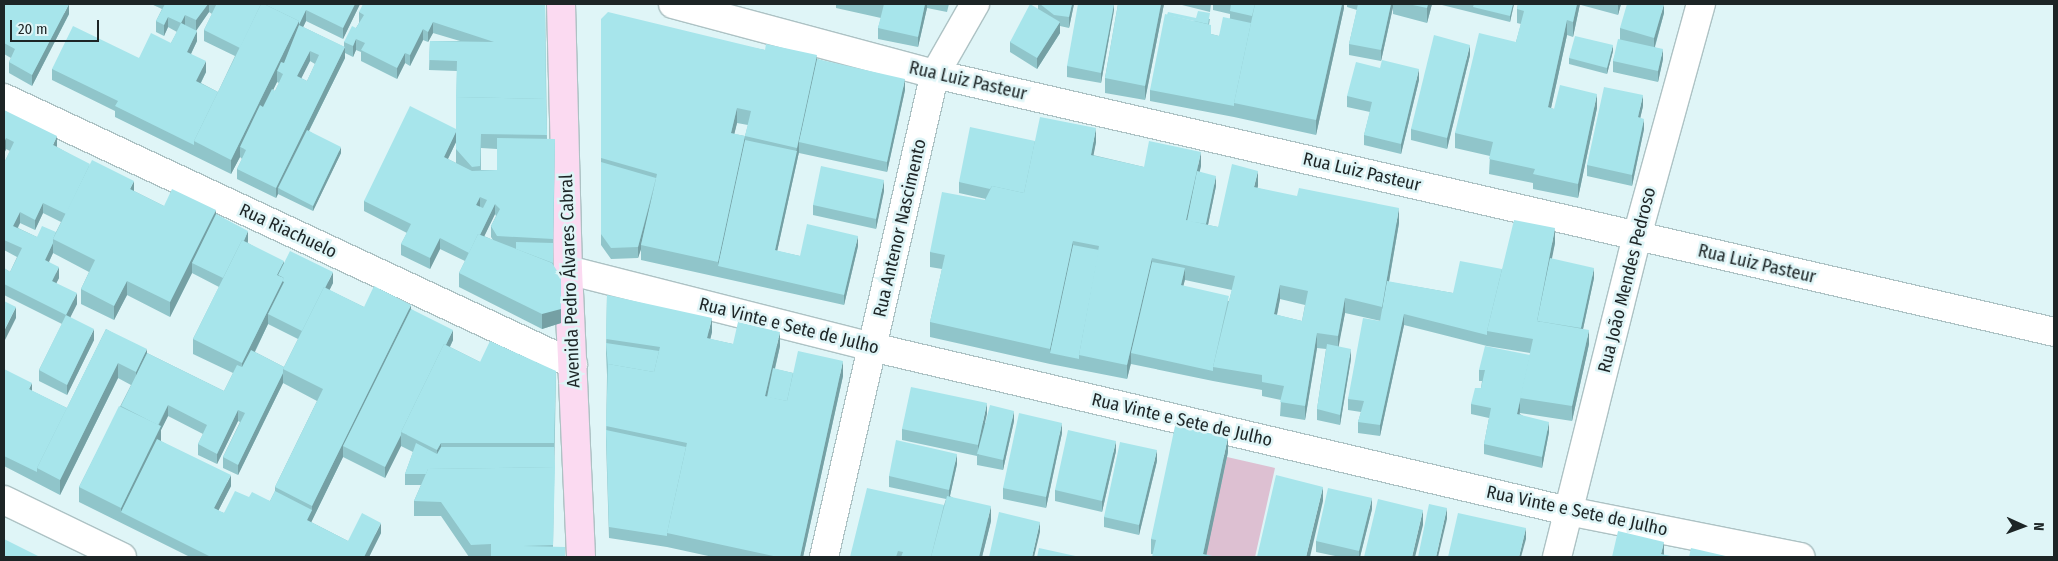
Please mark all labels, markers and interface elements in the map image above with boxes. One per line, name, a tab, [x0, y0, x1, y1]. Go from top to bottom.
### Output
scale bar	[12, 10, 101, 42]
text: 20 m	[18, 20, 48, 38]
street label: Rua Luiz Pasteur	[907, 57, 1029, 105]
street label: Rua Antenor Nascimento	[869, 137, 931, 319]
street label: Rua Luiz Pasteur	[1301, 148, 1423, 196]
street label: Avenida Pedro Álvares Cabral	[555, 174, 585, 388]
street label: Rua João Mendes Pedroso	[1593, 185, 1661, 375]
street label: Rua Riachuelo	[236, 199, 340, 263]
street label: Rua Luiz Pasteur	[1696, 240, 1818, 288]
street label: Rua Vinte e Sete de Julho	[697, 293, 881, 359]
street label: Rua Vinte e Sete de Julho	[1090, 389, 1274, 451]
street label: Rua Vinte e Sete de Julho	[1484, 481, 1670, 541]
north arrow	[1998, 501, 2048, 551]
text: N	[2030, 522, 2047, 531]

